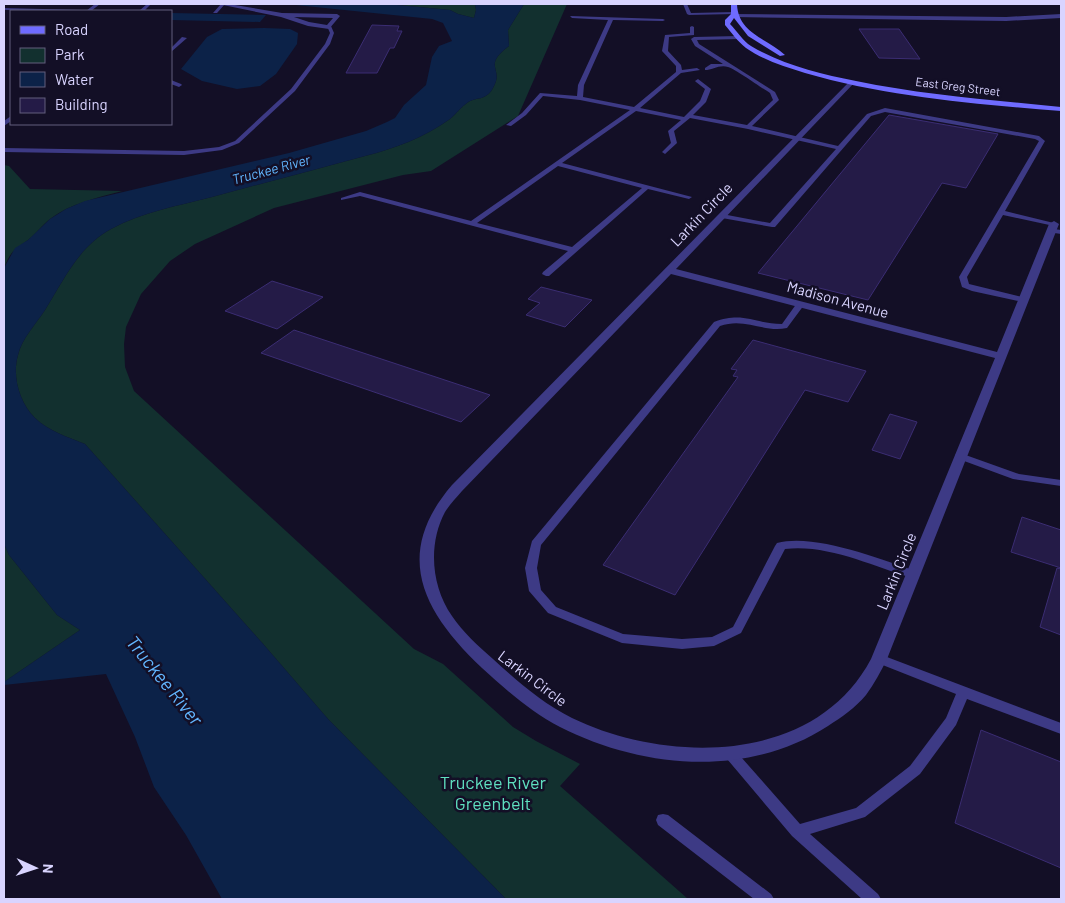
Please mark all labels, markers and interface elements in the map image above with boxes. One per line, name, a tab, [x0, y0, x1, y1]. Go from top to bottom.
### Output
legend	[10, 10, 172, 125]
text: Road	[55, 20, 88, 38]
text: Park	[55, 45, 85, 63]
text: Water	[55, 70, 94, 88]
street label: East Greg Street	[915, 74, 1001, 98]
text: Building	[55, 95, 108, 113]
water label: Truckee River	[230, 150, 313, 188]
street label: Larkin Circle	[666, 178, 736, 250]
street label: Madison Avenue	[785, 277, 891, 321]
street label: Larkin Circle	[872, 530, 920, 612]
water label: Truckee River	[122, 630, 209, 731]
street label: Larkin Circle	[495, 646, 571, 710]
park label: Truckee River Greenbelt	[440, 771, 547, 814]
north arrow	[10, 843, 60, 893]
text: N	[40, 864, 57, 874]

